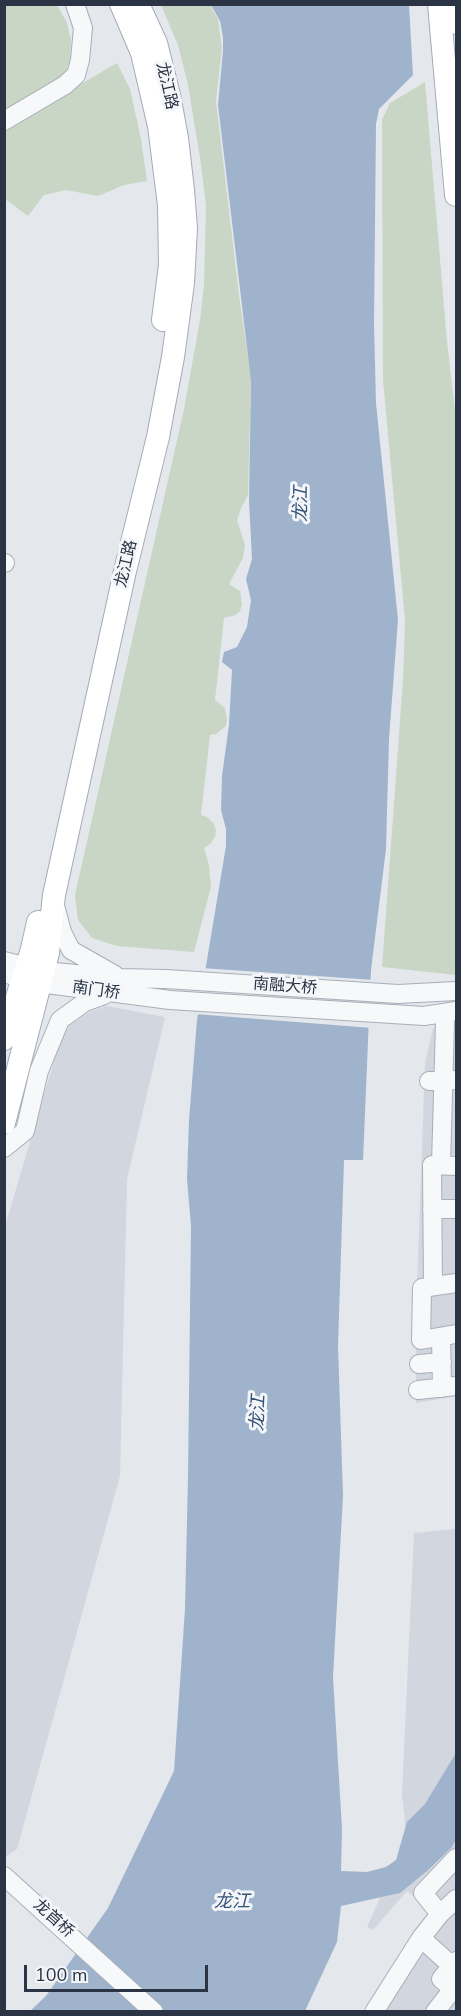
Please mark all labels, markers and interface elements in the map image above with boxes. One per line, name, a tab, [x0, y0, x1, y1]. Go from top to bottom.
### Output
street label: 龙江路	[151, 60, 181, 112]
water label: 龙江	[291, 486, 313, 522]
street label: 龙江路	[112, 538, 142, 590]
street label: 南融大桥	[252, 975, 318, 999]
street label: 南门桥	[71, 978, 121, 1004]
water label: 龙江	[247, 1394, 271, 1432]
water label: 龙江	[214, 1892, 250, 1914]
street label: 龙首桥	[29, 1896, 77, 1942]
scale bar	[27, 1953, 212, 1991]
text: 100 m	[35, 1963, 87, 1987]

